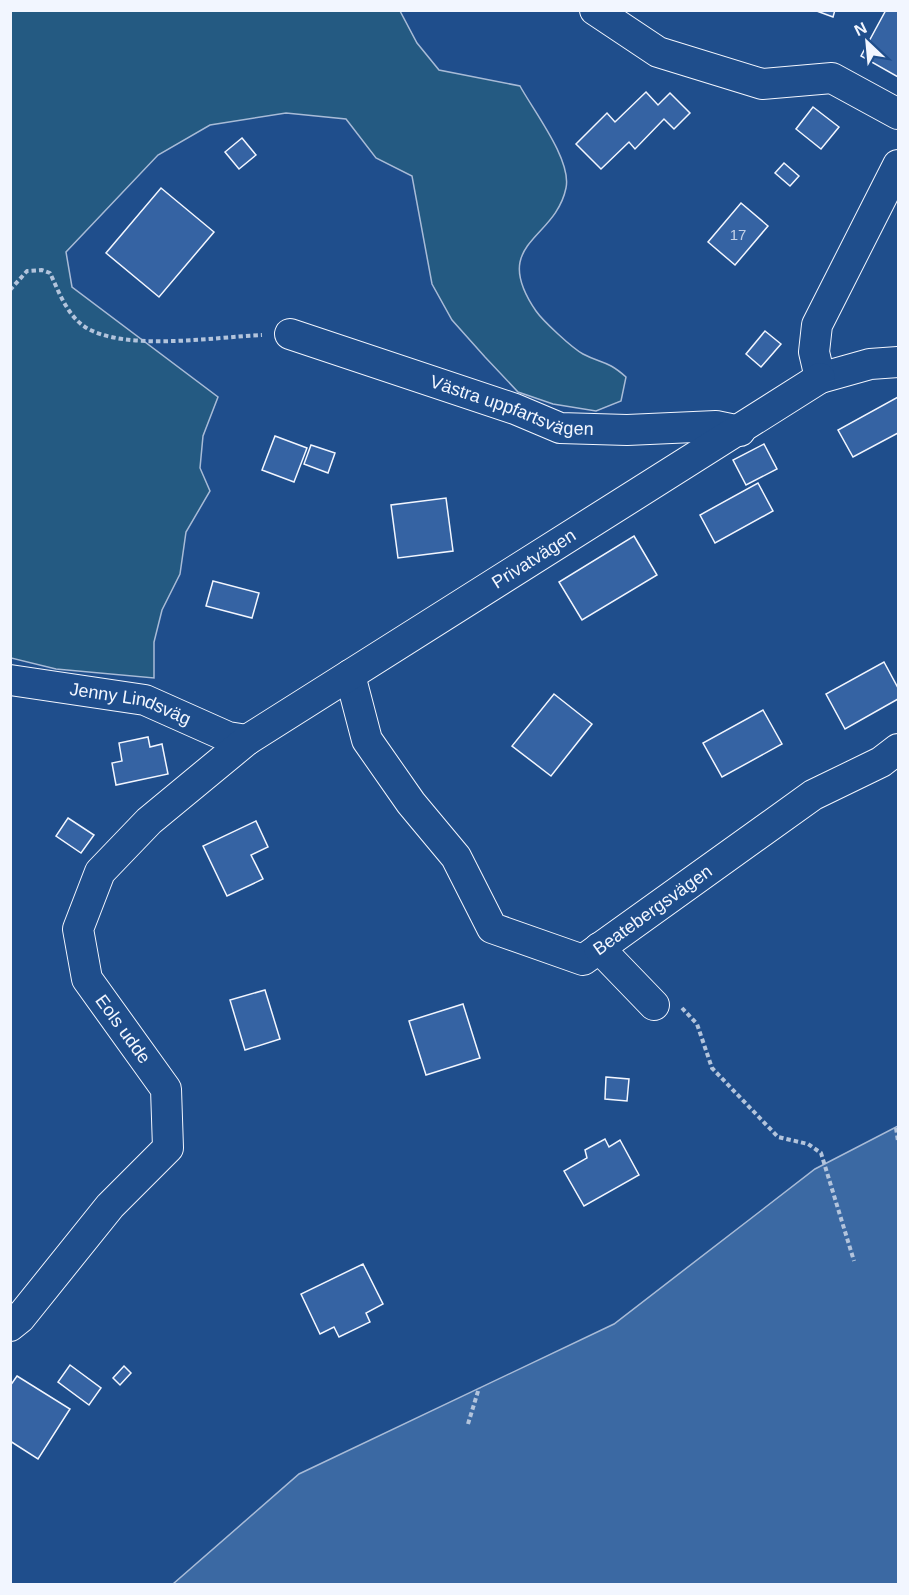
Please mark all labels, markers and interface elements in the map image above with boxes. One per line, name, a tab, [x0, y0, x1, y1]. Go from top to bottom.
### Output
north arrow	[837, 12, 897, 72]
text: N	[852, 19, 870, 39]
house number: 17	[730, 226, 746, 243]
street label: Västra uppfartsvägen	[428, 371, 594, 439]
street label: Privatvägen	[488, 525, 579, 593]
street label: Jenny Lindsväg	[68, 679, 194, 729]
street label: Beatebergsvägen	[589, 861, 716, 959]
street label: Eols udde	[91, 991, 155, 1067]

